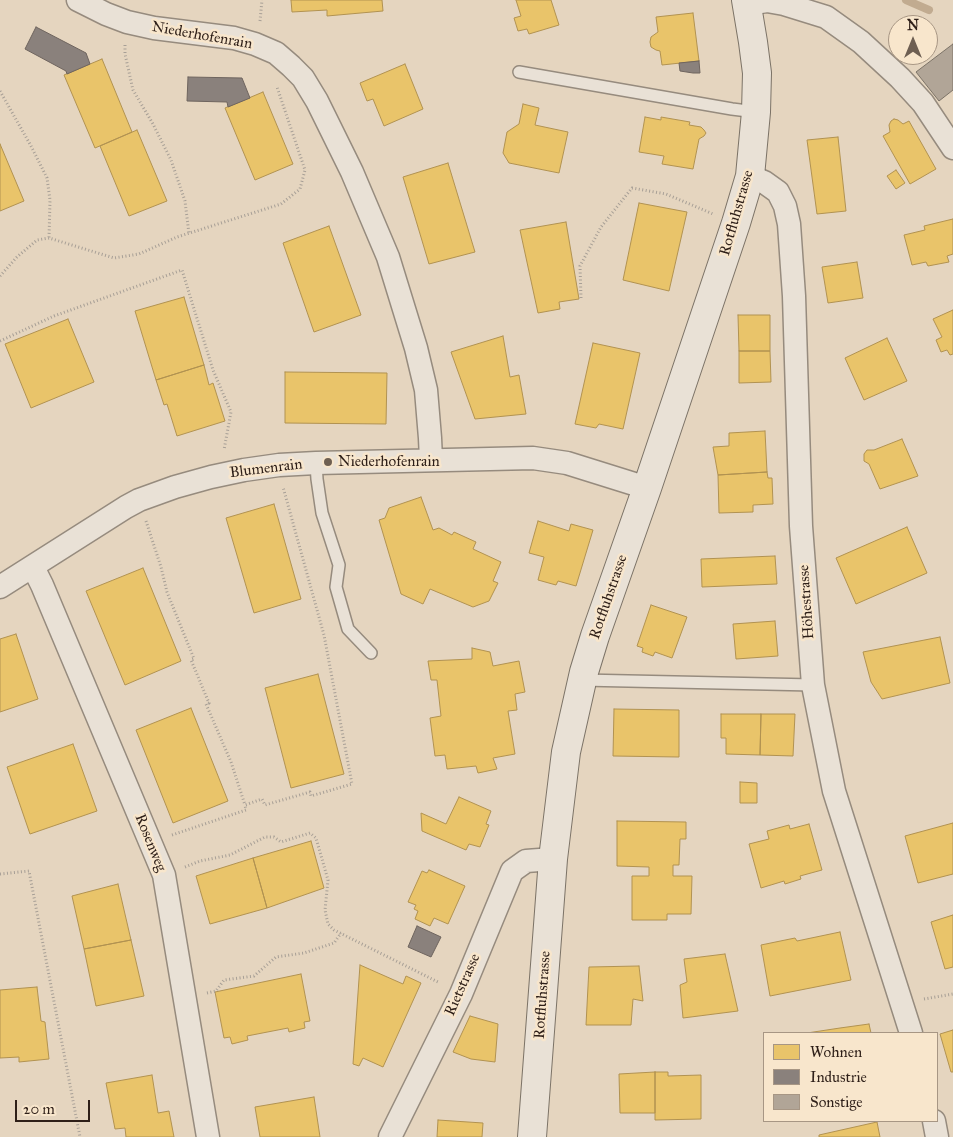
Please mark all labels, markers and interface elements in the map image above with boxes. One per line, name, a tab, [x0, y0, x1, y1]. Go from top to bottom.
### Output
north arrow	[888, 15, 938, 65]
text: N	[907, 17, 919, 34]
street label: Niederhofenrain	[150, 18, 254, 54]
street label: Rotfluhstrasse	[716, 168, 758, 258]
place label: Niederhofenrain	[338, 453, 440, 471]
street label: Blumenrain	[229, 456, 303, 482]
marker: Niederhofenrain	[322, 456, 334, 468]
street label: Rotfluhstrasse	[586, 552, 632, 642]
street label: Höhestrasse	[795, 564, 819, 640]
street label: Rosenweg	[130, 811, 170, 875]
street label: Rotfluhstrasse	[531, 950, 555, 1040]
street label: Rietstrasse	[441, 951, 485, 1019]
legend	[763, 1032, 938, 1122]
text: Wohnen	[810, 1043, 862, 1061]
text: Industrie	[810, 1068, 867, 1086]
scale bar	[18, 1090, 92, 1122]
text: Sonstige	[810, 1093, 863, 1111]
text: 20 m	[23, 1100, 55, 1118]

